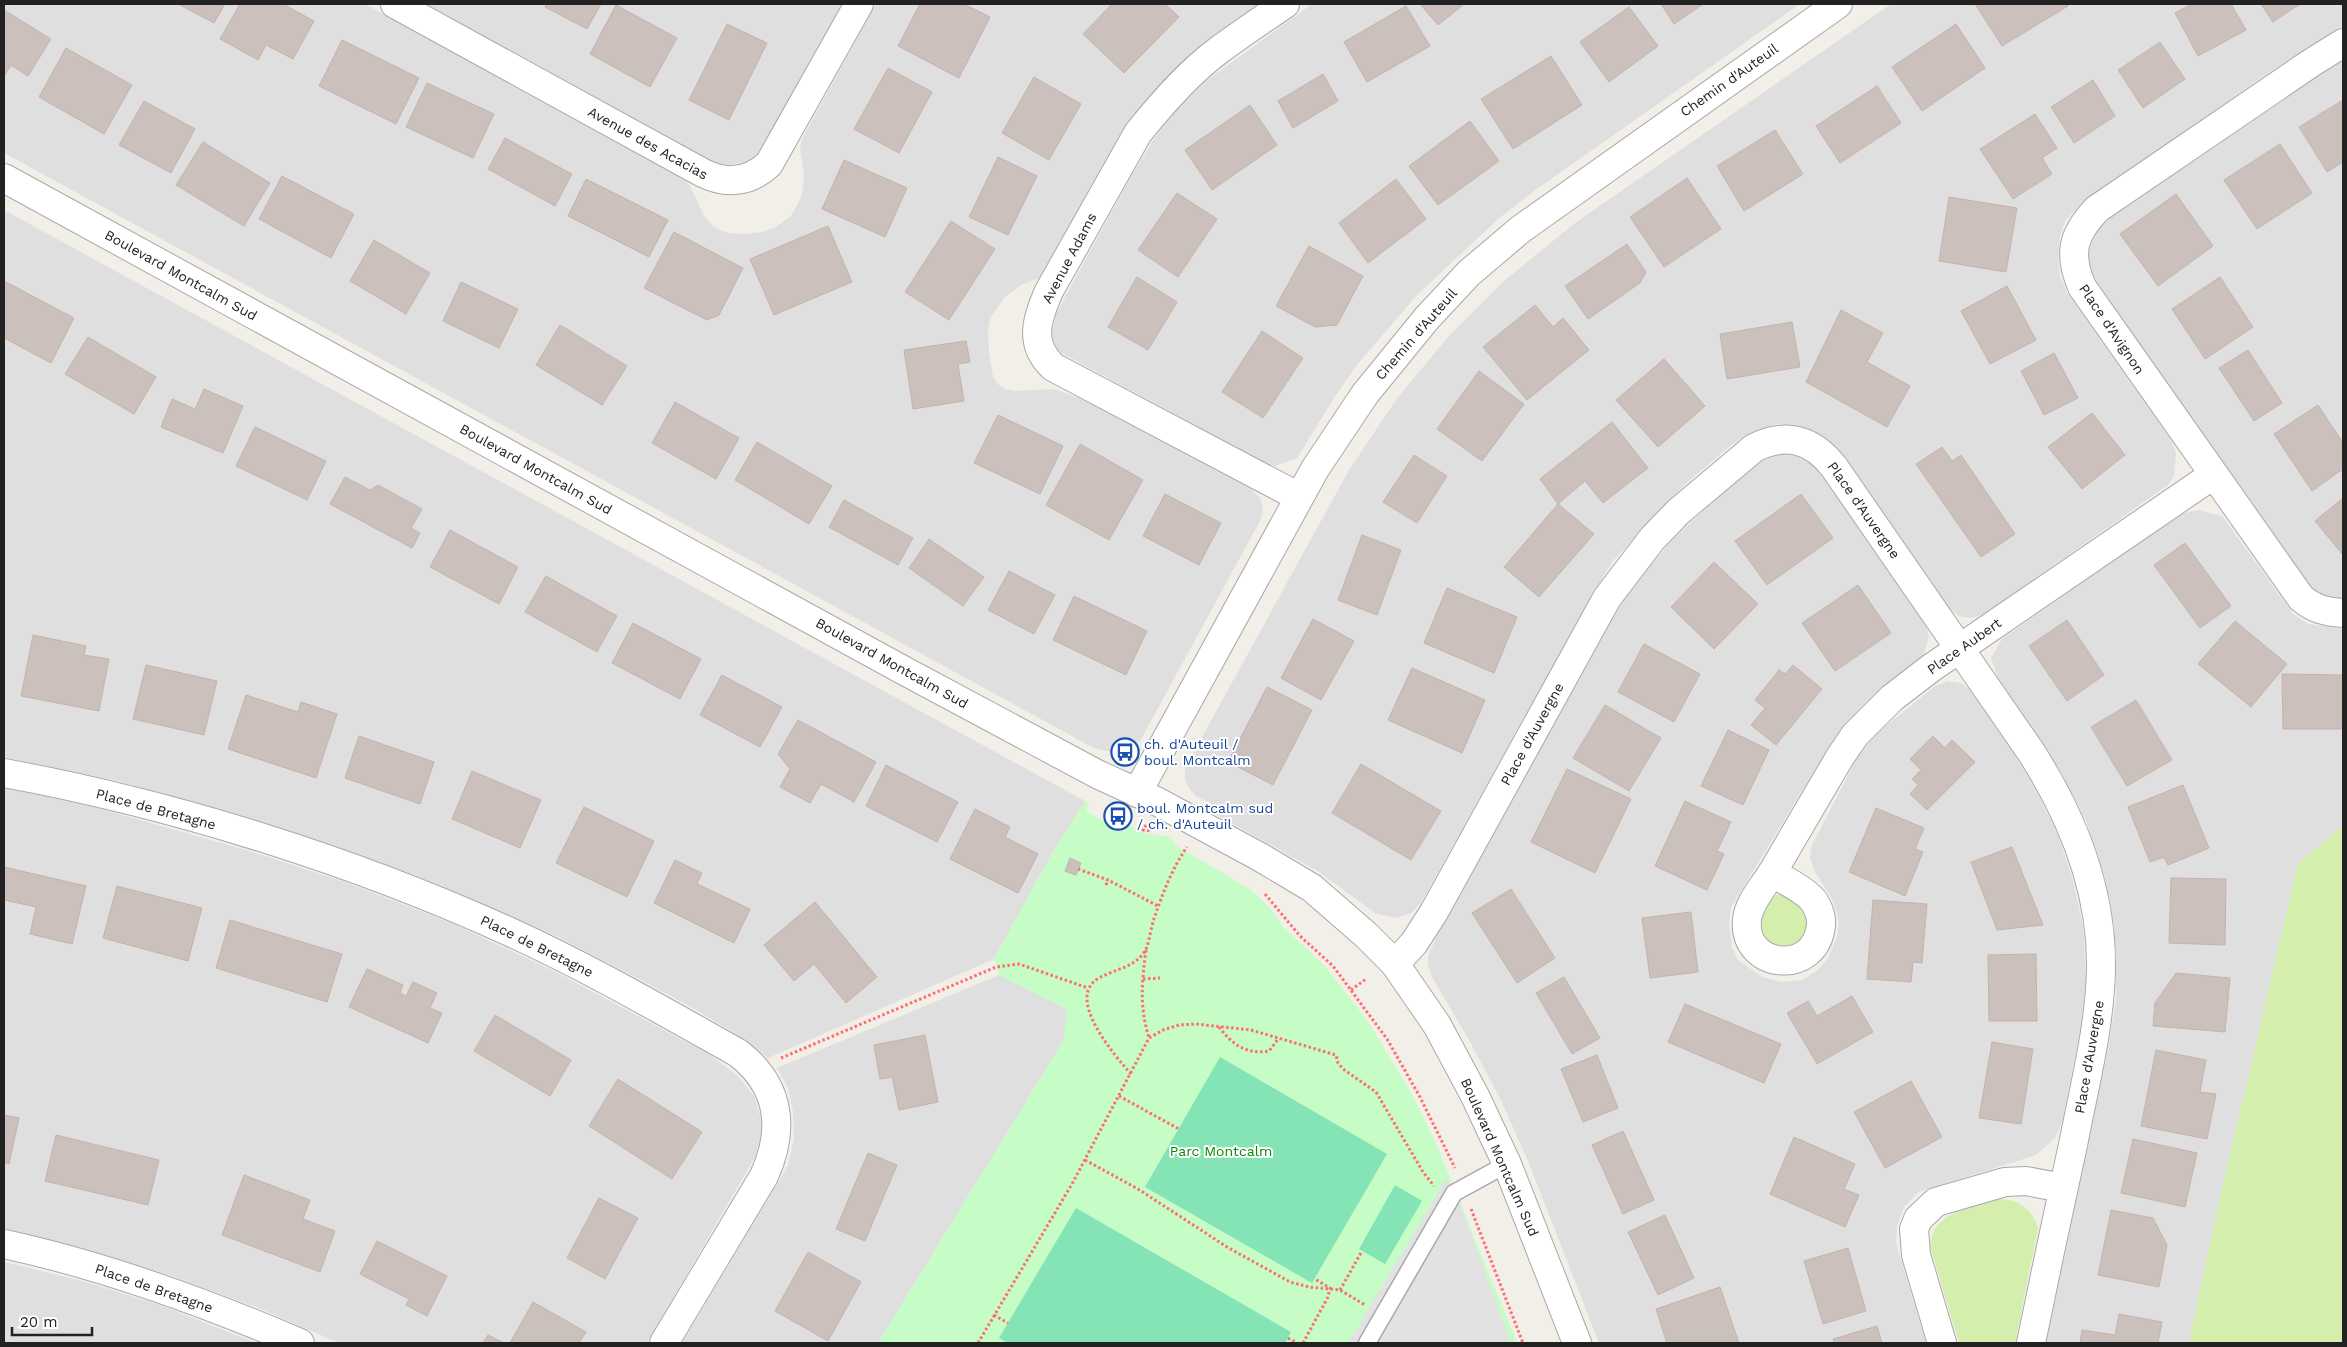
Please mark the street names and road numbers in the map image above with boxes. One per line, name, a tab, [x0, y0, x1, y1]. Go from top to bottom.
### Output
street label: Chemin d'Auteuil	[1677, 40, 1782, 120]
street label: Avenue des Acacias	[585, 103, 711, 183]
street label: Avenue Adams	[1038, 210, 1100, 306]
street label: Boulevard Montcalm Sud	[102, 226, 260, 324]
street label: Place d'Avignon	[2076, 281, 2148, 377]
street label: Chemin d'Auteuil	[1372, 285, 1460, 383]
street label: Boulevard Montcalm Sud	[457, 420, 615, 518]
street label: Place d'Auvergne	[1825, 458, 1903, 562]
street label: Boulevard Montcalm Sud	[813, 614, 971, 712]
street label: Place Aubert	[1924, 615, 2004, 677]
street label: Place d'Auvergne	[1497, 680, 1567, 788]
street label: Place de Bretagne	[94, 785, 218, 833]
street label: Place de Bretagne	[478, 912, 596, 980]
street label: Place d'Auvergne	[2071, 999, 2107, 1115]
street label: Boulevard Montcalm Sud	[1458, 1075, 1542, 1239]
street label: Place de Bretagne	[93, 1260, 215, 1316]

